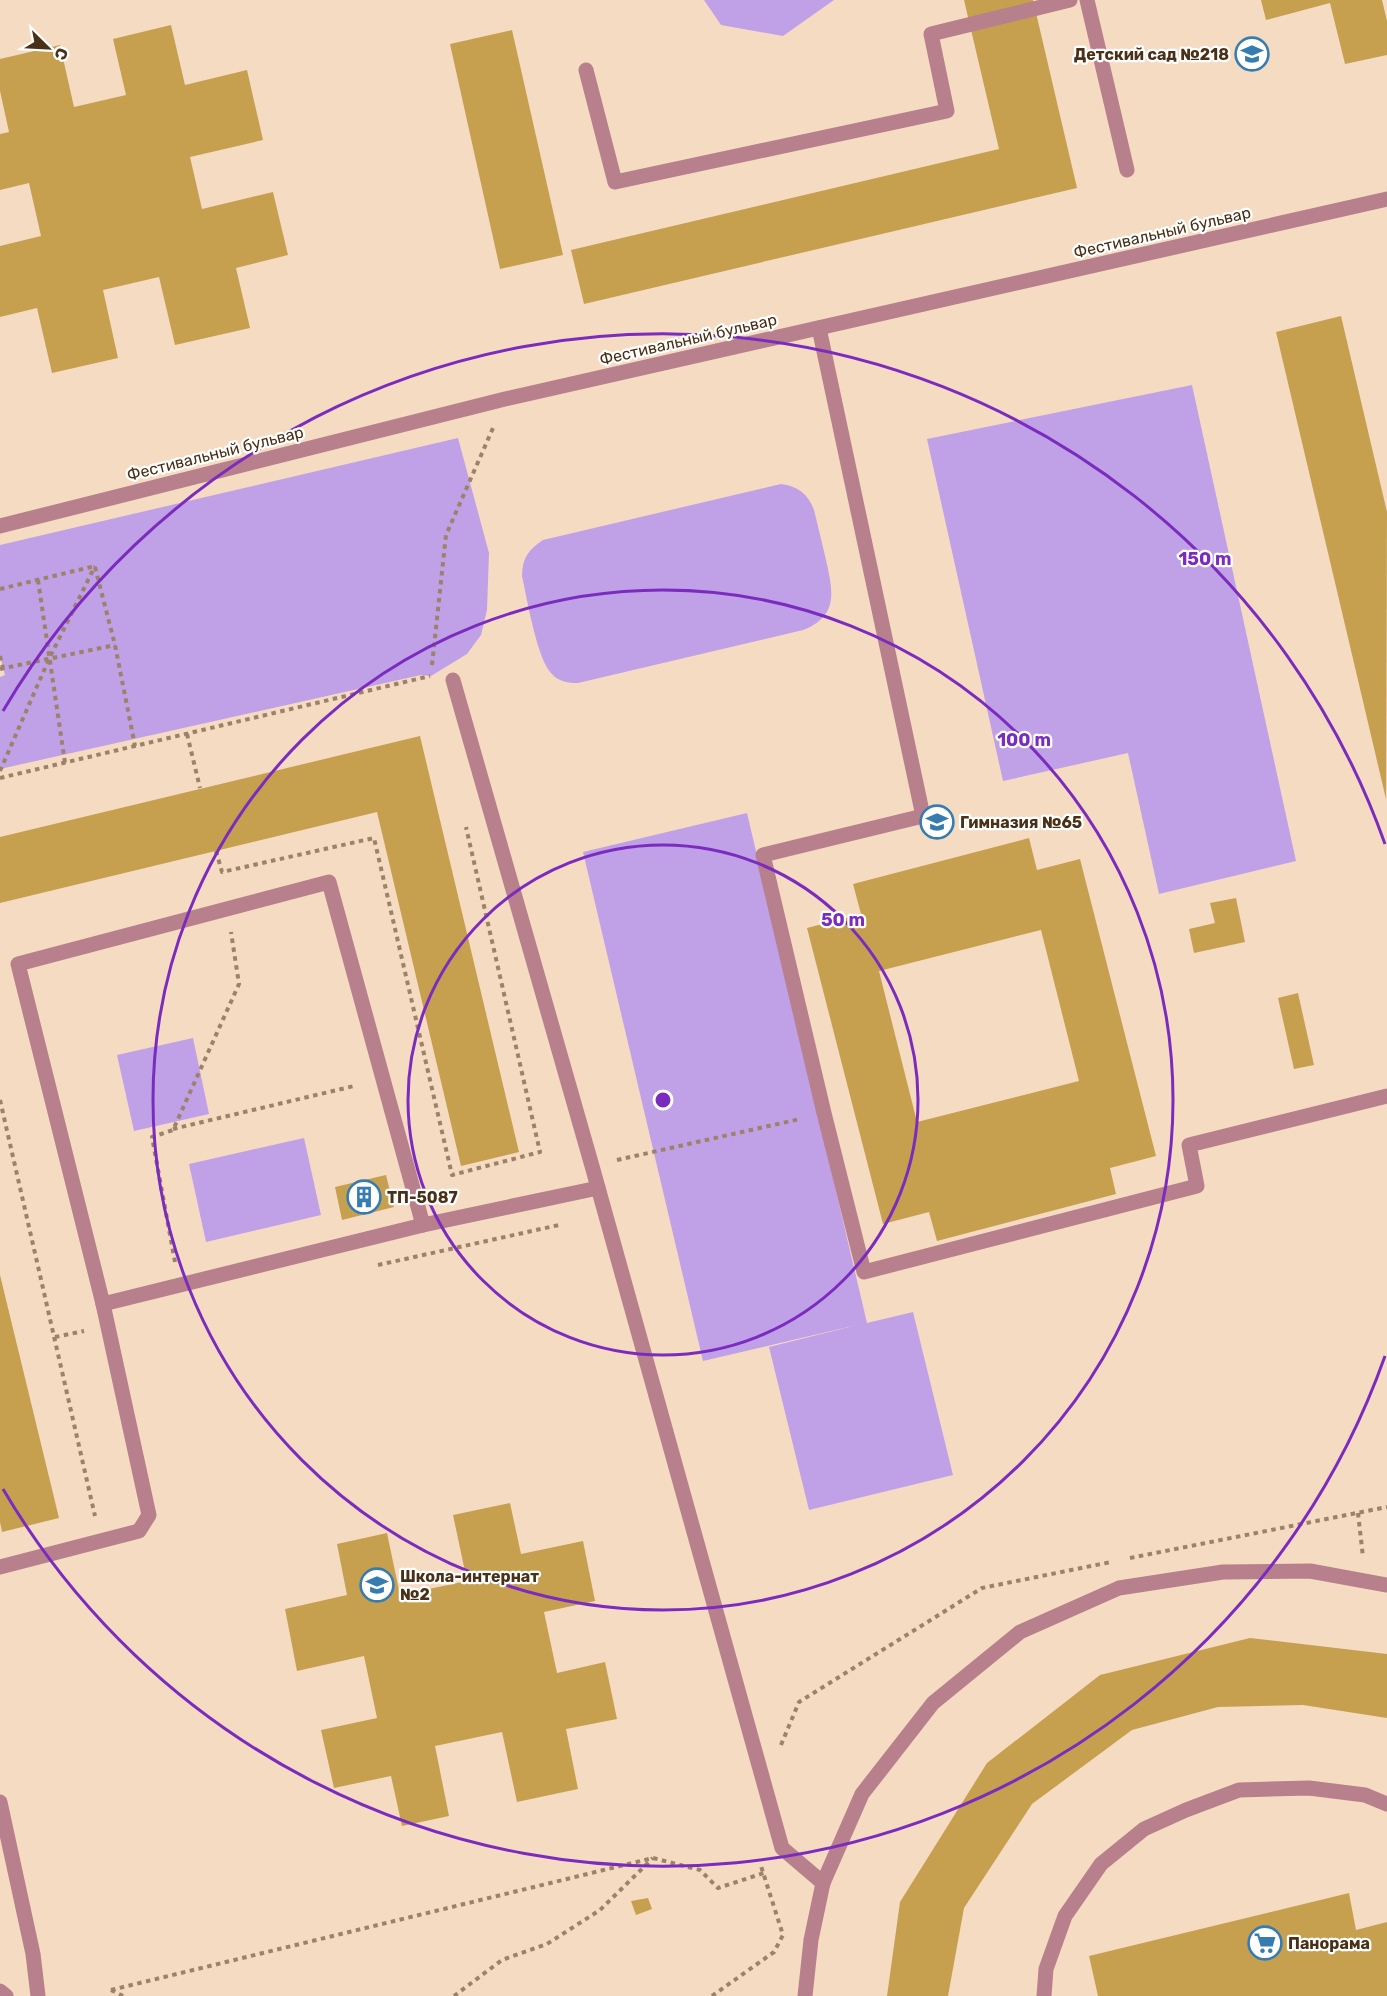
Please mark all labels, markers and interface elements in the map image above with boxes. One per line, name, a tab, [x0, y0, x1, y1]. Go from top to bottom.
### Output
north arrow	[18, 18, 78, 78]
school or university icon: Детский сад №218	[1234, 36, 1270, 72]
text: С	[50, 45, 72, 63]
place label: Детский сад №218	[1074, 45, 1229, 64]
street label: Фестивальный бульвар	[1072, 203, 1253, 262]
street label: Фестивальный бульвар	[598, 310, 779, 369]
street label: Фестивальный бульвар	[125, 422, 305, 485]
text: 150 m	[1178, 548, 1232, 570]
text: 100 m	[997, 729, 1051, 751]
school or university icon: Гимназия №65	[919, 804, 955, 840]
place label: Гимназия №65	[960, 813, 1082, 832]
text: 50 m	[821, 909, 865, 931]
centre of rings	[653, 1090, 673, 1110]
building icon: ТП-5087	[346, 1179, 382, 1215]
place label: ТП-5087	[387, 1188, 458, 1207]
school or university icon: Школа-интернат №2	[359, 1567, 395, 1603]
place label: Школа-интернат №2	[400, 1567, 539, 1604]
supermarket icon: Панорама	[1247, 1925, 1283, 1961]
place label: Панорама	[1288, 1934, 1370, 1953]

